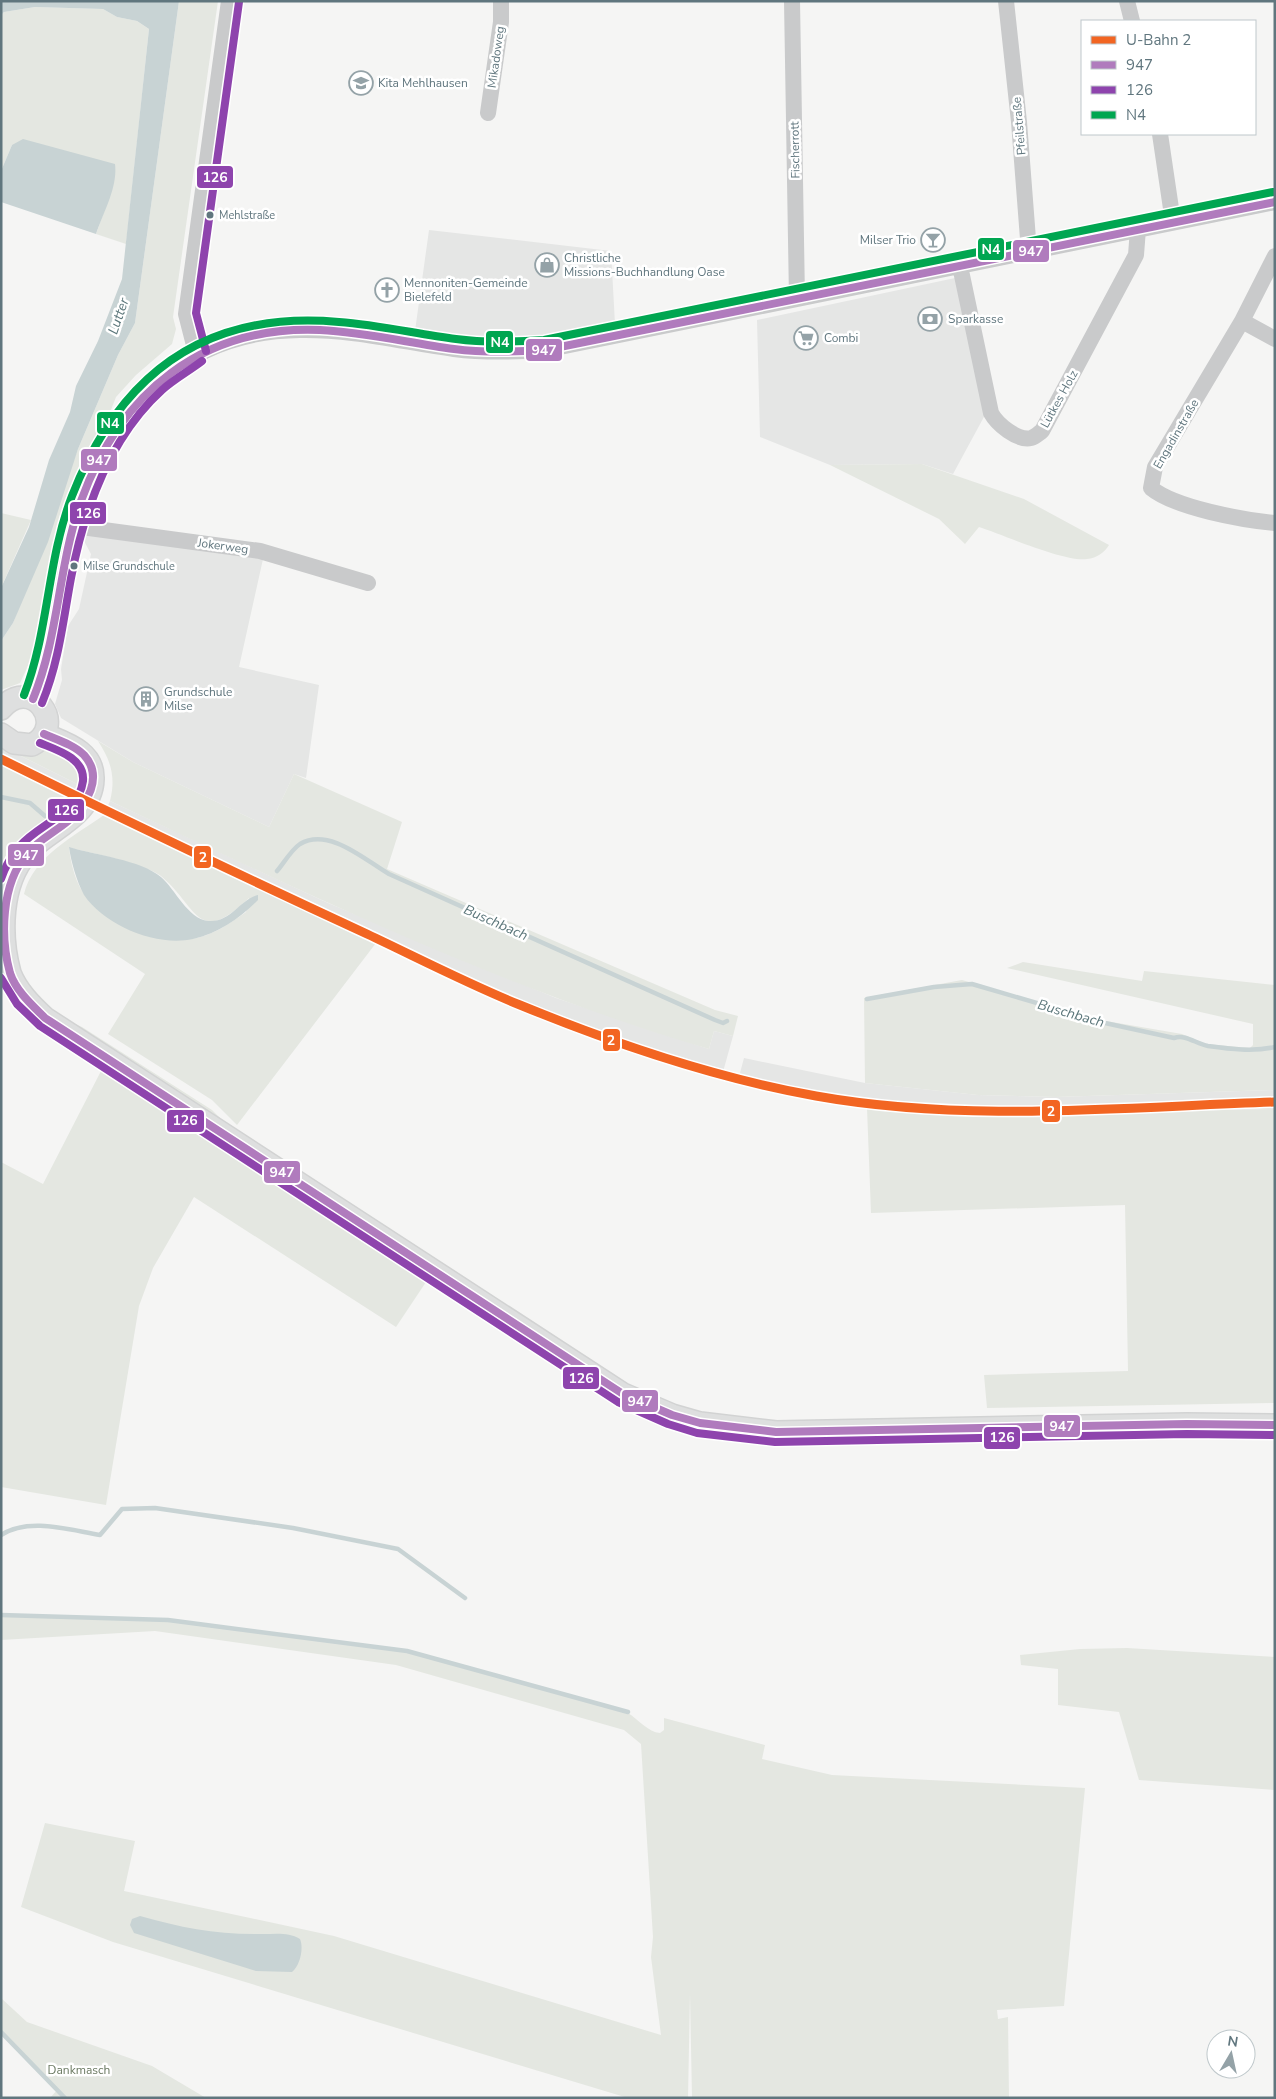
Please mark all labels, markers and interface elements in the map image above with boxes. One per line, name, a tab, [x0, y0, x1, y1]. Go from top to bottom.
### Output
legend	[1081, 20, 1256, 135]
street label: Mikadoweg	[484, 25, 508, 89]
text: U-Bahn 2	[1126, 30, 1191, 50]
text: 947	[1126, 55, 1153, 75]
school or university icon: Kita Mehlhausen	[348, 70, 374, 96]
place label: Kita Mehlhausen	[378, 75, 468, 91]
text: 126	[1126, 80, 1153, 100]
street label: Pfeilstraße	[1008, 96, 1030, 156]
text: N4	[1126, 105, 1146, 125]
street label: Fischerrott	[786, 120, 803, 179]
line badge: 126	[196, 165, 234, 189]
text: 126	[202, 168, 228, 187]
place label: Mehlstraße	[219, 208, 275, 223]
marker: Mehlstraße	[205, 210, 215, 220]
bar icon: Milser Trio	[920, 227, 946, 253]
place label: Milser Trio	[860, 232, 916, 248]
line badge: N4	[977, 237, 1005, 261]
line badge: 947	[1012, 239, 1050, 263]
text: N4	[982, 240, 1001, 259]
text: 947	[1018, 242, 1044, 261]
place label: Christliche Missions-Buchhandlung Oase	[564, 250, 725, 280]
shop icon: Christliche Missions-Buchhandlung Oase	[534, 252, 560, 278]
place label: Mennoniten-Gemeinde Bielefeld	[404, 275, 528, 305]
church icon: Mennoniten-Gemeinde Bielefeld	[374, 277, 400, 303]
water label: Lutter	[103, 294, 134, 337]
bank icon: Sparkasse	[917, 306, 943, 332]
place label: Sparkasse	[948, 311, 1003, 327]
supermarket icon: Combi	[793, 325, 819, 351]
line badge: N4	[485, 330, 514, 354]
place label: Combi	[824, 330, 858, 346]
text: N4	[491, 333, 510, 352]
line badge: 947	[525, 338, 563, 362]
text: 947	[531, 341, 557, 360]
street label: Lütkes Holz	[1037, 367, 1082, 431]
street label: Engadinstraße	[1150, 396, 1202, 472]
line badge: N4	[96, 411, 125, 435]
text: N4	[101, 414, 120, 433]
line badge: 947	[80, 448, 118, 472]
text: 947	[86, 451, 112, 470]
line badge: 126	[69, 501, 107, 525]
text: 126	[75, 504, 101, 523]
street label: Jokerweg	[196, 534, 249, 557]
place label: Milse Grundschule	[83, 559, 175, 574]
marker: Milse Grundschule	[69, 561, 79, 571]
place label: Grundschule Milse	[164, 684, 232, 714]
building icon: Grundschule Milse	[133, 686, 159, 712]
line badge: 126	[47, 798, 85, 822]
text: 126	[53, 801, 79, 820]
line badge: 947	[7, 843, 45, 867]
line badge: 2	[193, 845, 212, 869]
text: 947	[13, 846, 39, 865]
text: 2	[199, 848, 207, 867]
water label: Buschbach	[461, 900, 531, 945]
water label: Buschbach	[1035, 995, 1106, 1032]
line badge: 2	[602, 1028, 621, 1052]
text: 2	[607, 1031, 615, 1050]
line badge: 2	[1041, 1099, 1061, 1123]
text: 2	[1047, 1102, 1055, 1121]
line badge: 126	[166, 1109, 205, 1133]
text: 126	[172, 1111, 198, 1130]
line badge: 947	[263, 1160, 301, 1184]
text: 947	[269, 1163, 295, 1182]
line badge: 126	[562, 1366, 600, 1390]
text: 126	[568, 1369, 594, 1388]
line badge: 947	[621, 1389, 659, 1413]
text: 947	[627, 1392, 653, 1411]
line badge: 947	[1043, 1414, 1081, 1438]
text: 947	[1049, 1417, 1075, 1436]
line badge: 126	[983, 1426, 1021, 1450]
text: 126	[989, 1428, 1015, 1447]
north arrow	[1206, 2029, 1256, 2079]
text: N	[1226, 2031, 1240, 2052]
park label: Dankmasch	[48, 2062, 110, 2078]

